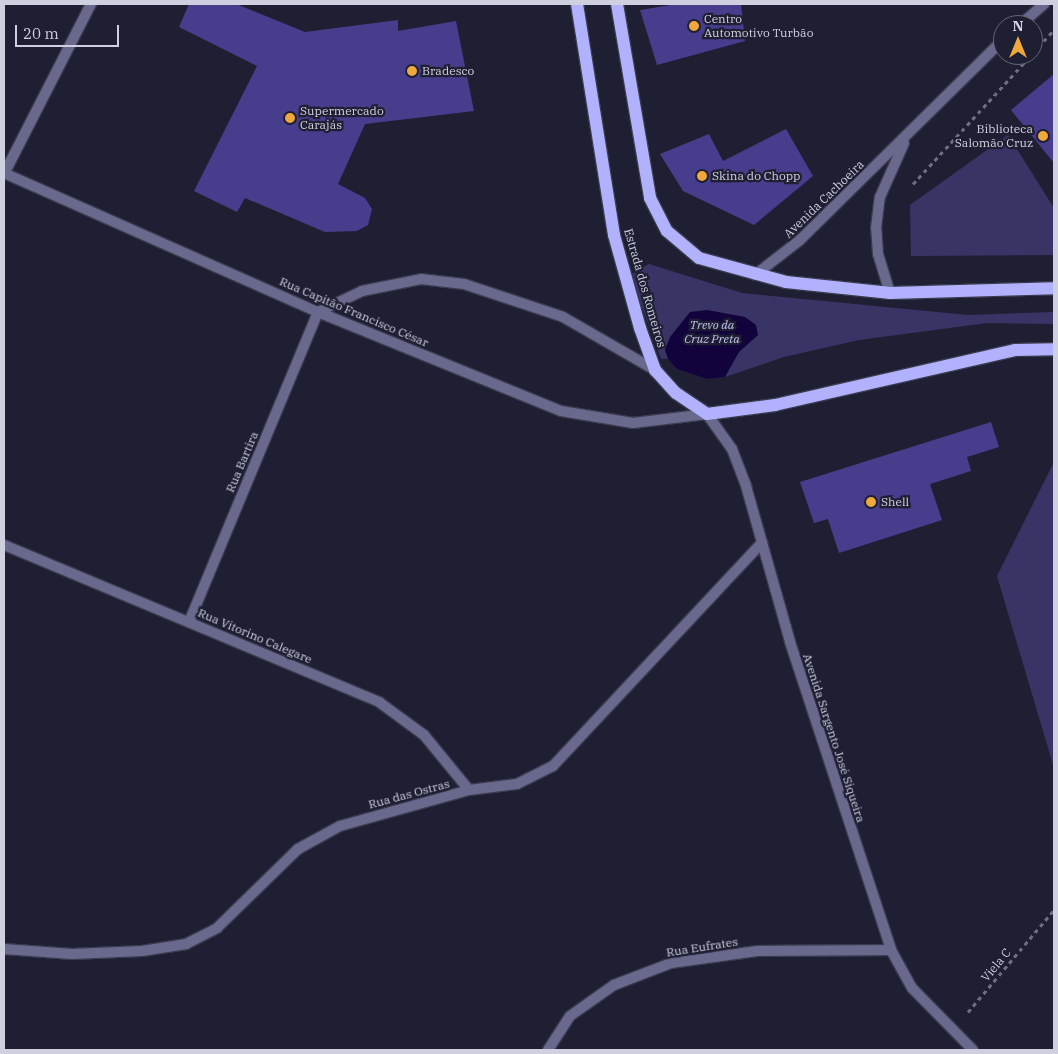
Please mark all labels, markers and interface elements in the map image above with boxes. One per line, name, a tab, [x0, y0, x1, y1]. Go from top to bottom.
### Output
place label: Centro Automotivo Turbão	[704, 12, 813, 40]
scale bar	[18, 15, 121, 47]
north arrow	[993, 15, 1043, 65]
text: N	[1012, 17, 1024, 35]
marker: Centro Automotivo Turbão	[688, 20, 700, 32]
text: 20 m	[23, 24, 59, 43]
place label: Bradesco	[422, 64, 474, 78]
marker: Bradesco	[406, 65, 418, 77]
place label: Supermercado Carajás	[300, 104, 384, 132]
marker: Supermercado Carajás	[284, 112, 296, 124]
place label: Biblioteca Salomão Cruz	[955, 122, 1033, 150]
marker: Biblioteca Salomão Cruz	[1037, 130, 1049, 142]
street label: Avenida Cachoeira	[781, 157, 867, 241]
place label: Skina do Chopp	[712, 169, 800, 183]
marker: Skina do Chopp	[696, 170, 708, 182]
street label: Estrada dos Romeiros	[621, 227, 669, 349]
street label: Rua Capitão Francisco César	[277, 274, 431, 350]
park label: Trevo da Cruz Preta	[684, 318, 740, 346]
street label: Rua Bartira	[223, 429, 261, 495]
place label: Shell	[881, 495, 909, 509]
marker: Shell	[865, 496, 877, 508]
street label: Rua Vitorino Calegare	[196, 605, 314, 667]
street label: Avenida Sargento José Siqueira	[800, 652, 868, 824]
street label: Rua das Ostras	[367, 776, 451, 812]
street label: Rua Eufrates	[665, 934, 739, 960]
street label: Viela C	[978, 946, 1014, 984]

